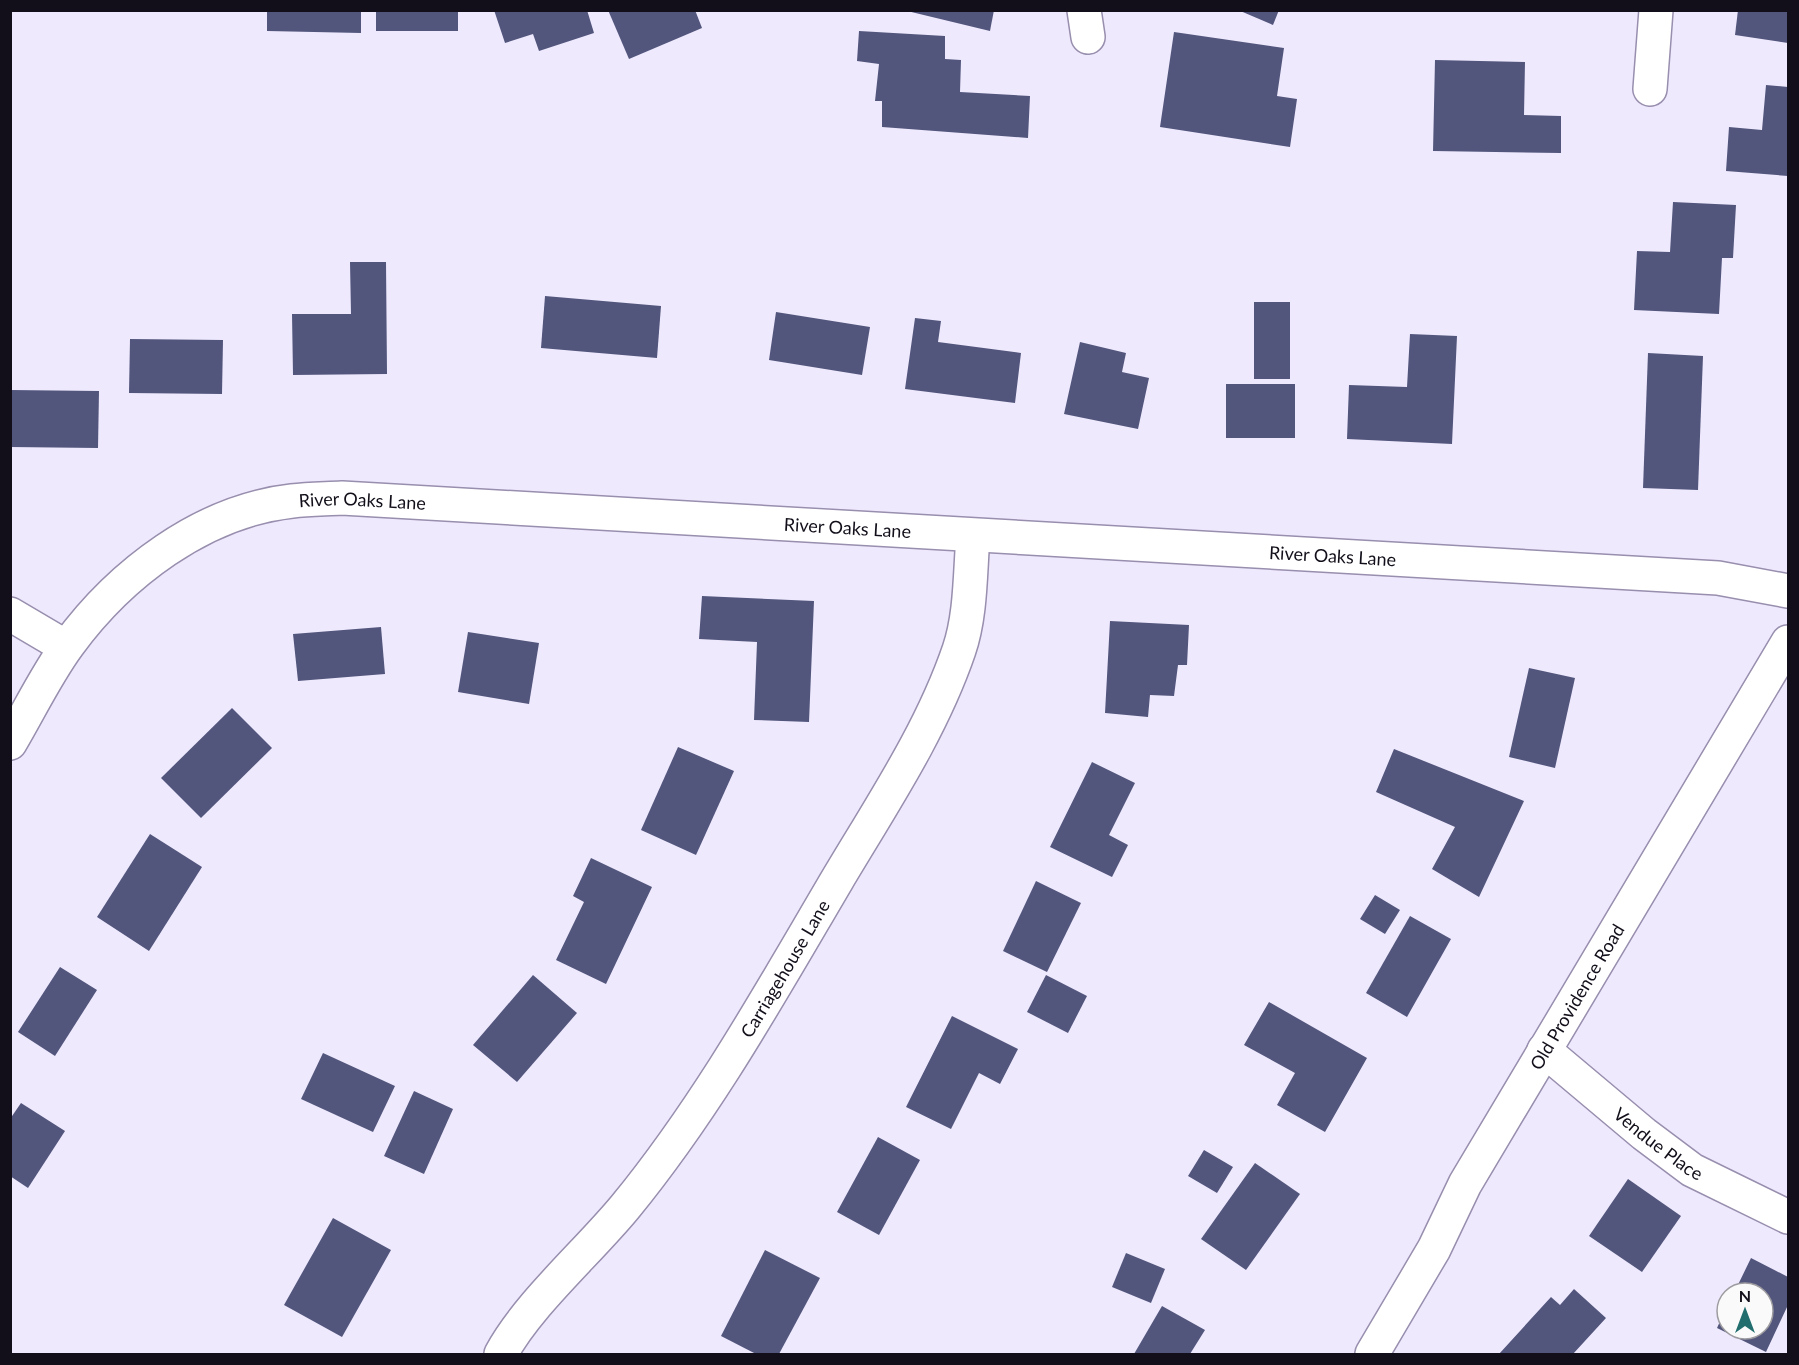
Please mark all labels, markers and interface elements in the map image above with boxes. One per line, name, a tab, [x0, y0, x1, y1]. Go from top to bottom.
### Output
street label: River Oaks Lane	[298, 487, 427, 514]
street label: River Oaks Lane	[783, 513, 912, 542]
street label: River Oaks Lane	[1268, 541, 1397, 570]
street label: Carriagehouse Lane	[735, 896, 834, 1041]
street label: Old Providence Road	[1525, 920, 1629, 1074]
street label: Vendue Place	[1609, 1102, 1706, 1185]
north arrow	[1715, 1281, 1775, 1341]
text: N	[1739, 1286, 1751, 1305]

